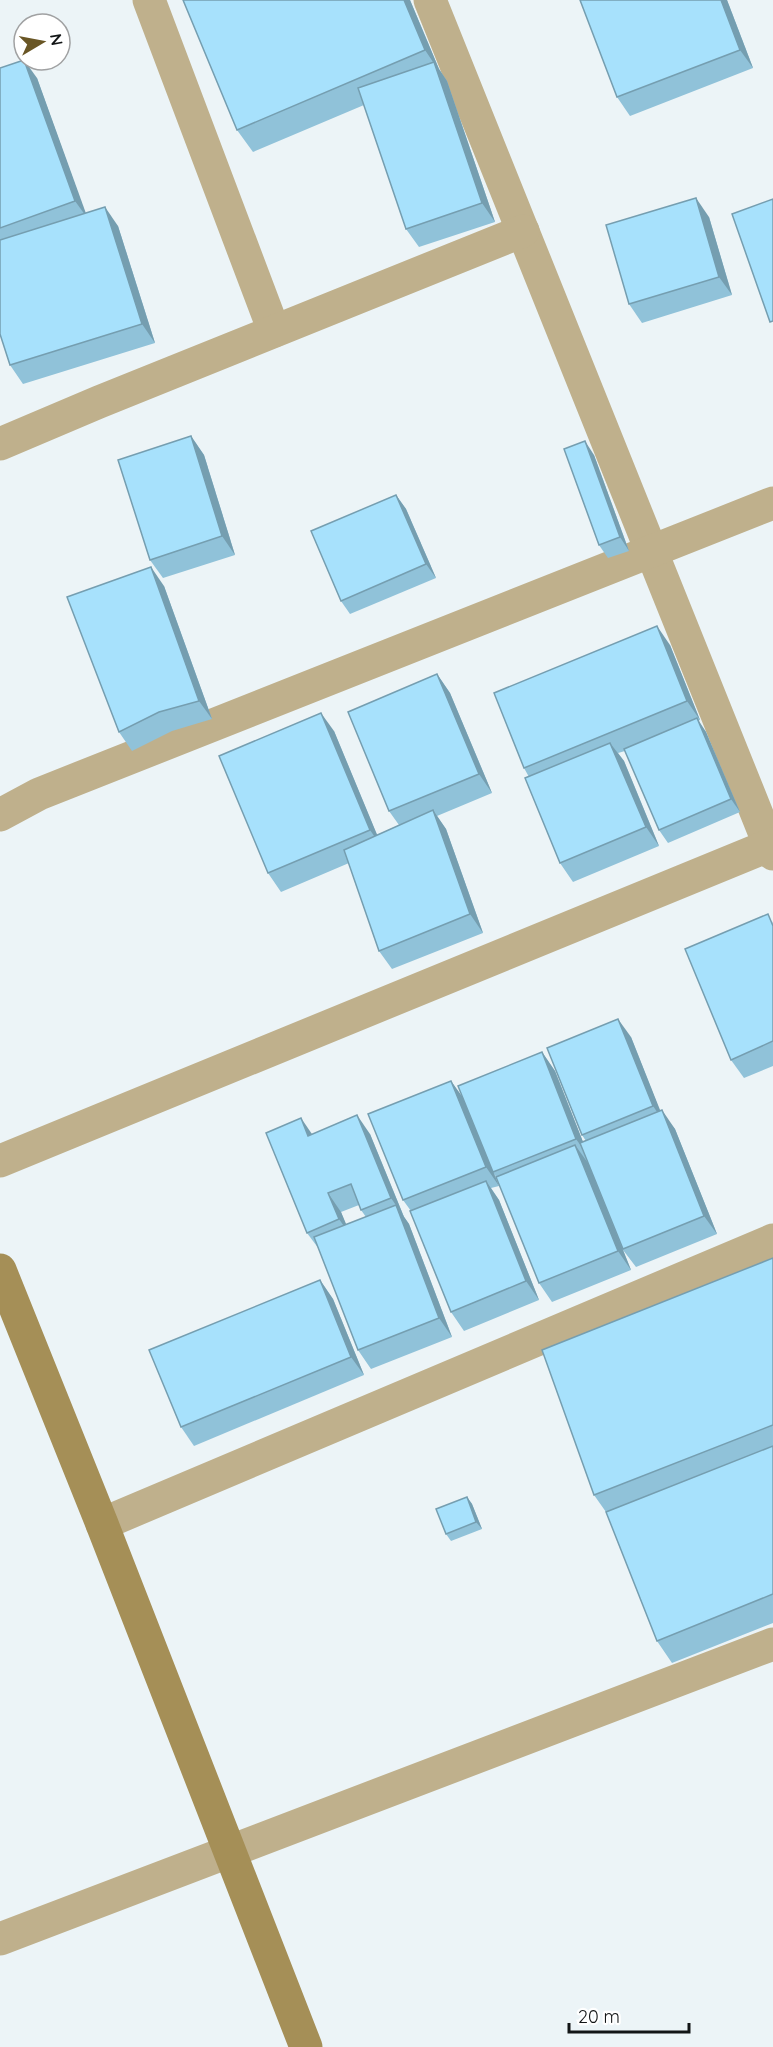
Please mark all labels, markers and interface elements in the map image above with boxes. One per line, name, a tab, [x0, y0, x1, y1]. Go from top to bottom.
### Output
north arrow	[12, 12, 72, 72]
text: N	[46, 32, 68, 47]
scale bar	[569, 1996, 689, 2034]
text: 20 m	[578, 2005, 620, 2028]

